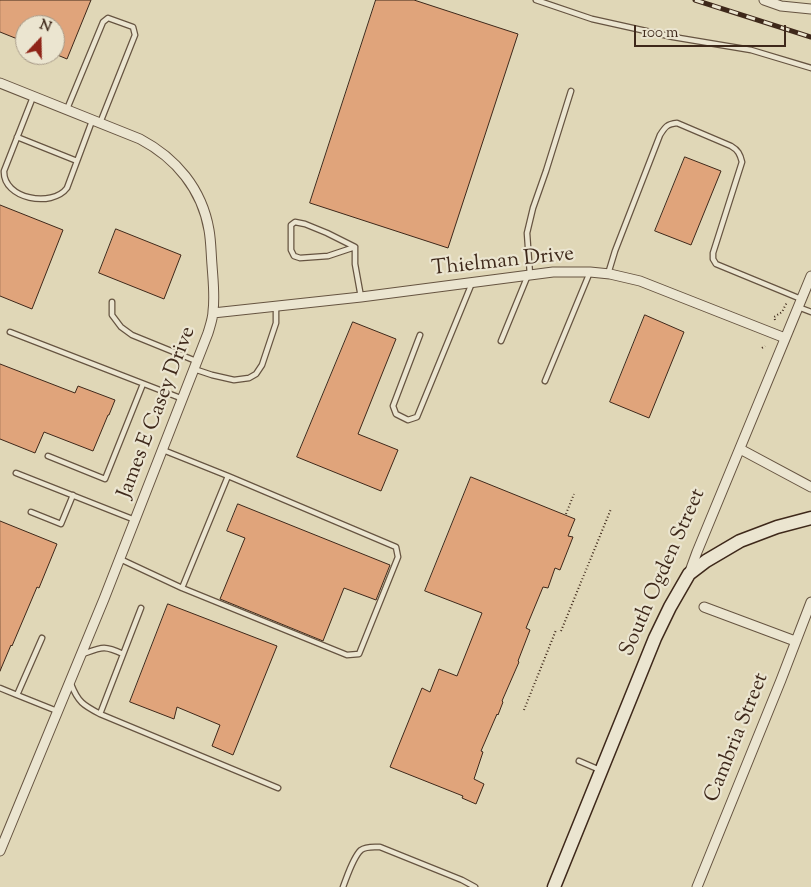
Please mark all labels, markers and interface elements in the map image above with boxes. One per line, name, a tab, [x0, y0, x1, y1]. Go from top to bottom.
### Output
north arrow	[15, 15, 65, 65]
scale bar	[636, 15, 788, 47]
text: N	[36, 16, 54, 38]
text: 100 m	[642, 23, 678, 44]
street label: Thielman Drive	[431, 243, 575, 283]
street label: James E Casey Drive	[114, 323, 202, 503]
street label: South Ogden Street	[616, 485, 712, 661]
street label: Cambria Street	[701, 670, 775, 806]

